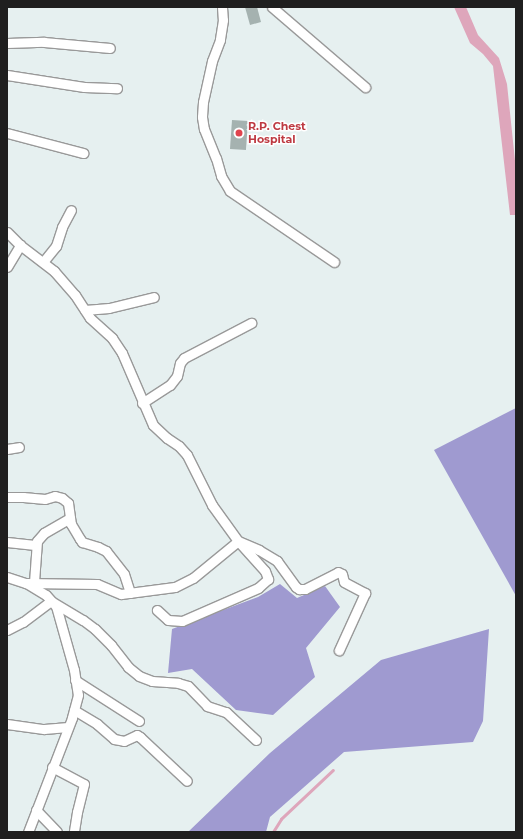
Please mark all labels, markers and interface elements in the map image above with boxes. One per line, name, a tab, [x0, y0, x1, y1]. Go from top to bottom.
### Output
place label: R.P. Chest Hospital	[248, 120, 306, 146]
marker: R.P. Chest Hospital	[233, 127, 245, 139]

